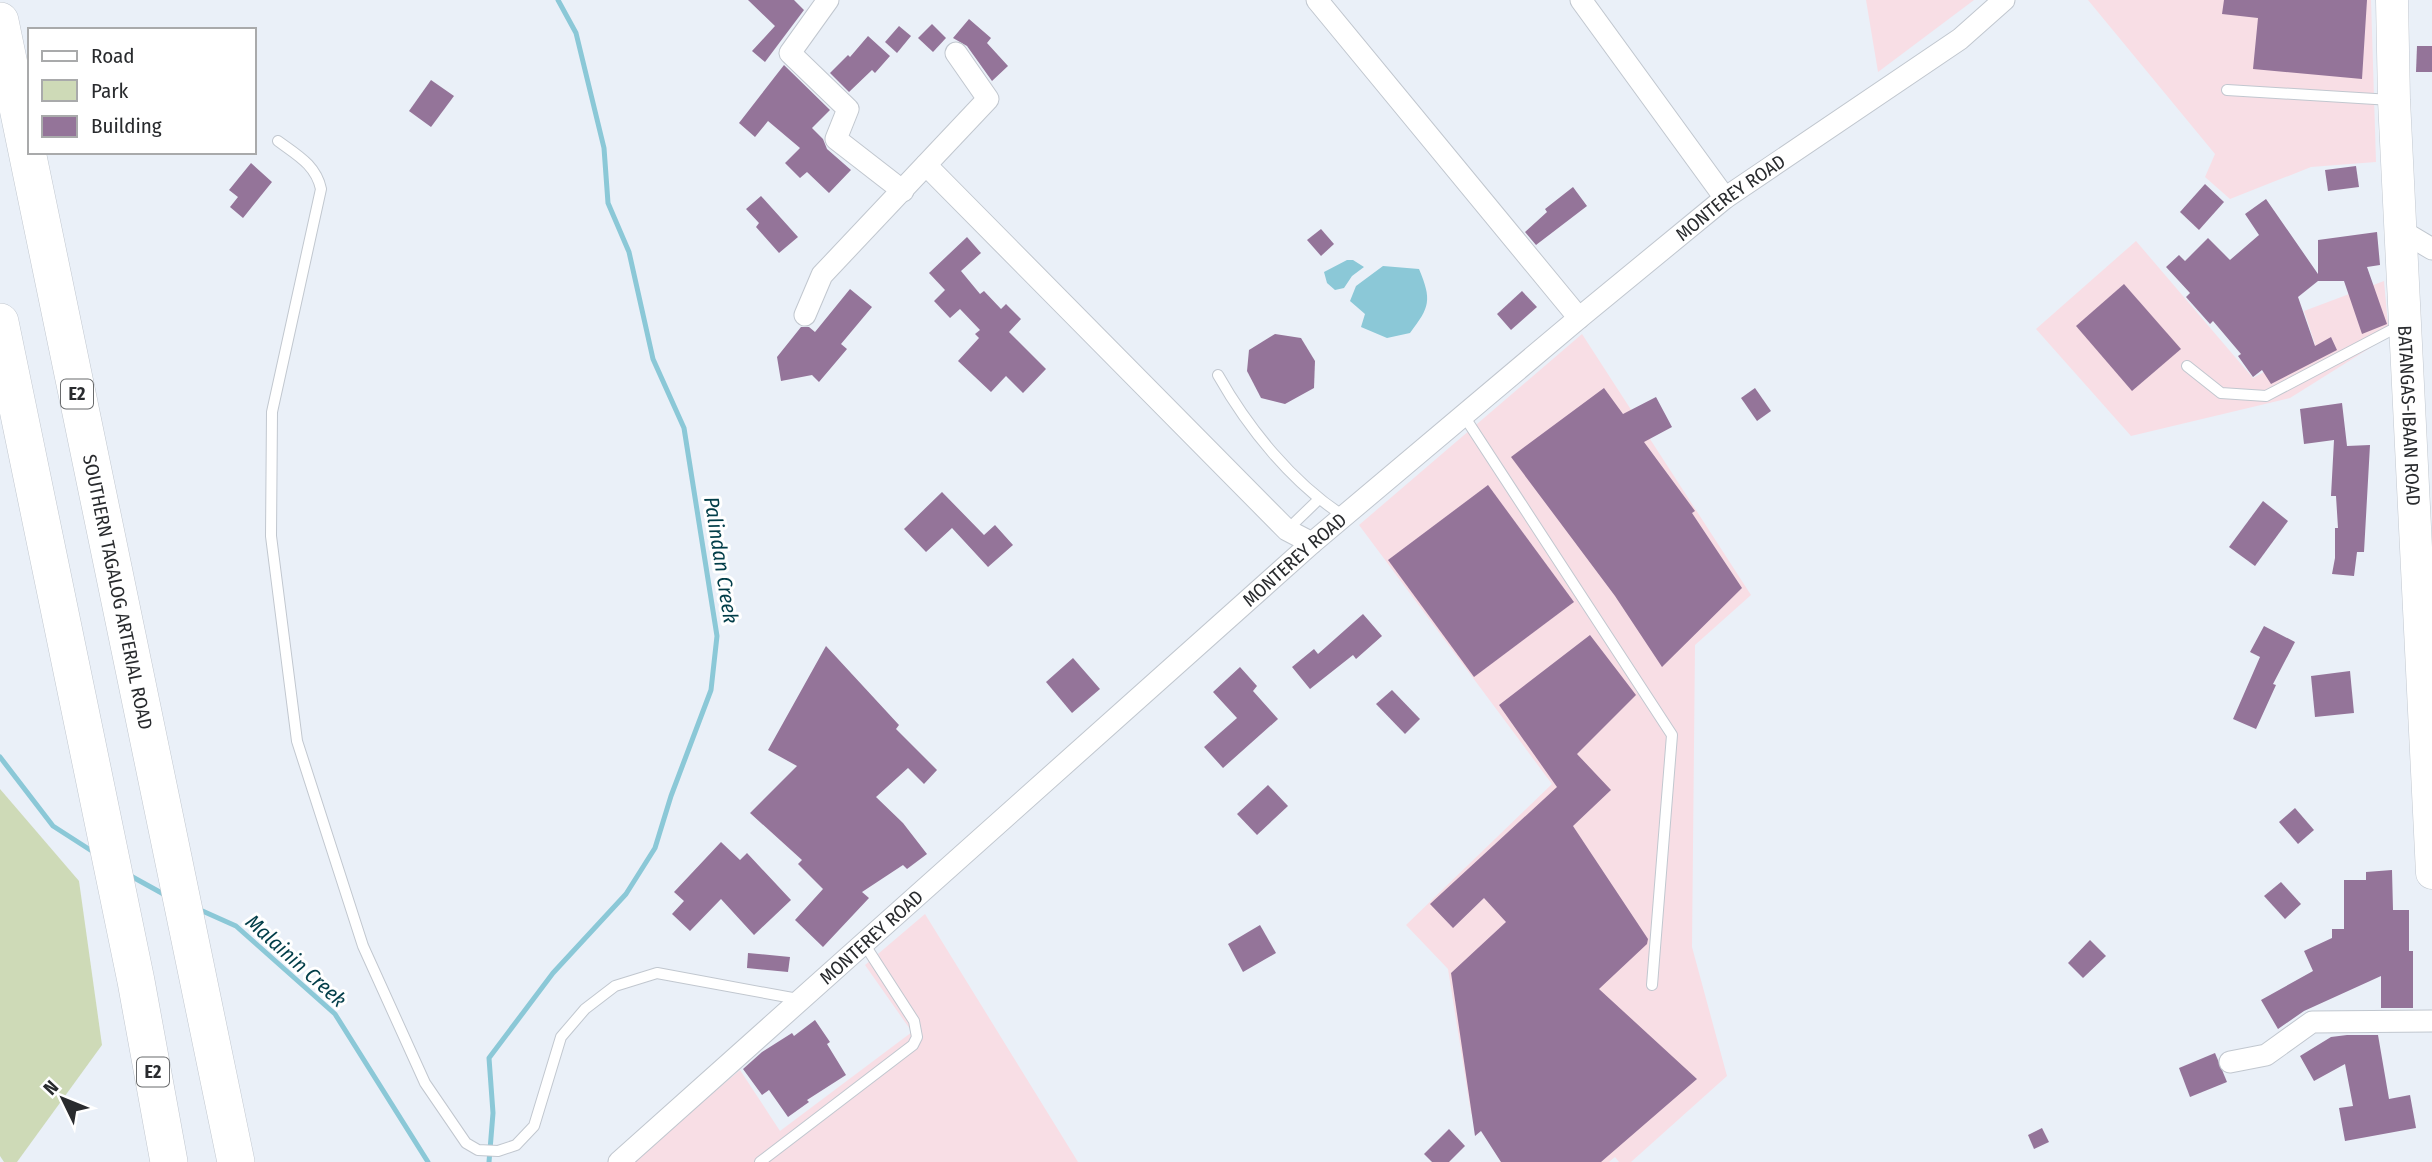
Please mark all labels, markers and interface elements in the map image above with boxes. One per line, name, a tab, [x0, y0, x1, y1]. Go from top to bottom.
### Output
legend	[28, 28, 256, 154]
text: Road	[91, 43, 135, 69]
text: Park	[91, 78, 129, 104]
text: Building	[91, 113, 162, 139]
street label: MONTEREY ROAD	[1671, 149, 1789, 245]
street label: BATANGAS-IBAAN ROAD	[2394, 325, 2425, 506]
road number: E2	[61, 380, 93, 408]
street label: SOUTHERN TAGALOG ARTERIAL ROAD	[78, 452, 158, 732]
water label: Palindan Creek	[698, 495, 744, 625]
street label: MONTEREY ROAD	[1238, 508, 1351, 611]
street label: MONTEREY ROAD	[815, 885, 927, 989]
water label: Malainin Creek	[240, 909, 352, 1013]
road number: E2	[137, 1058, 169, 1086]
north arrow	[28, 1064, 98, 1134]
text: N	[39, 1076, 63, 1100]

